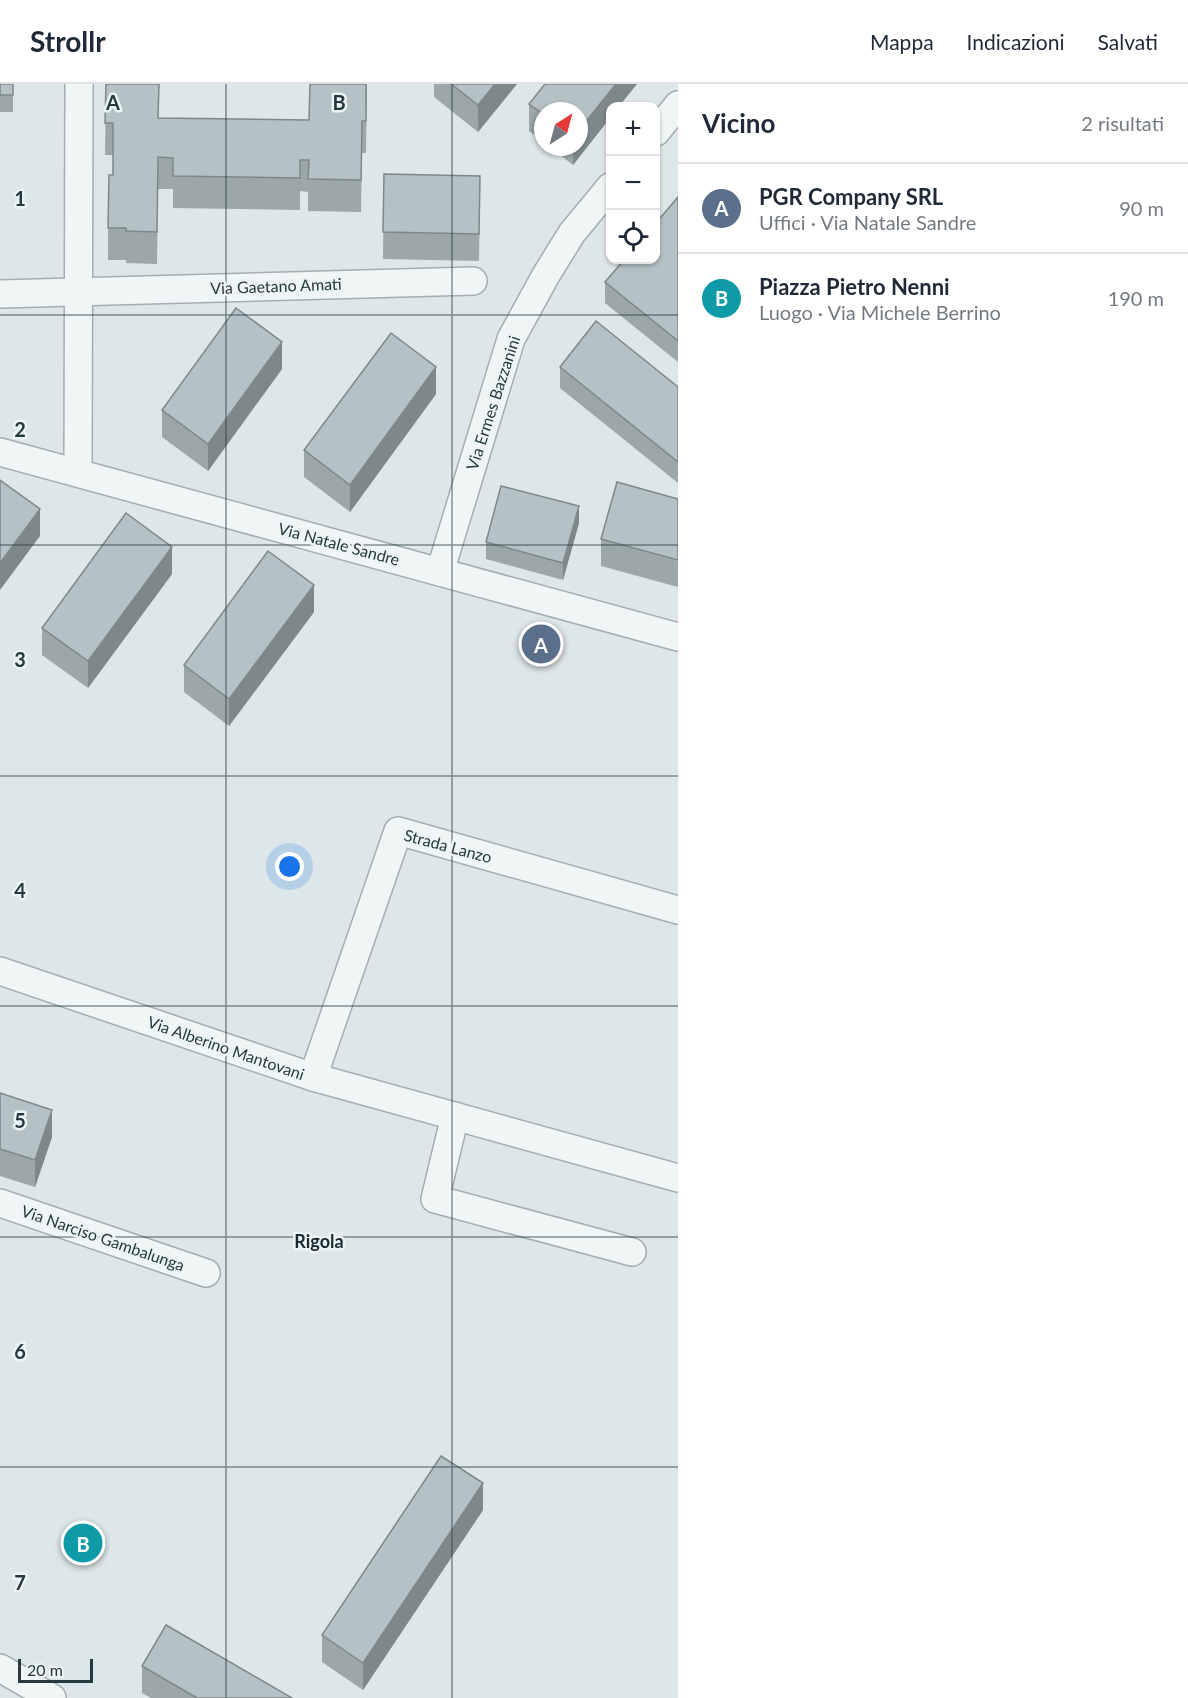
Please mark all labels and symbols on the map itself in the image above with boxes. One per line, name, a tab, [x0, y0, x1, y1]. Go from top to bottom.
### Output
text: A	[105, 90, 120, 114]
text: B	[332, 90, 346, 114]
north arrow	[534, 102, 588, 156]
text: 1	[14, 186, 26, 210]
street label: Via Gaetano Amati	[210, 274, 342, 297]
street label: Via Ermes Bazzanini	[462, 333, 523, 473]
text: 2	[14, 417, 26, 441]
street label: Via Natale Sandre	[276, 518, 402, 569]
pin: A	[522, 622, 560, 666]
text: 3	[14, 647, 26, 671]
street label: Strada Lanzo	[402, 825, 494, 866]
your location	[275, 852, 304, 881]
text: 4	[14, 878, 26, 902]
street label: Via Alberino Mantovani	[145, 1012, 307, 1083]
text: 5	[14, 1108, 26, 1132]
street label: Via Narciso Gambalunga	[19, 1201, 187, 1274]
district label: Rigola	[294, 1230, 344, 1252]
text: 6	[14, 1339, 26, 1363]
pin: B	[64, 1520, 103, 1566]
text: 7	[14, 1570, 26, 1594]
scale bar	[18, 1656, 93, 1684]

